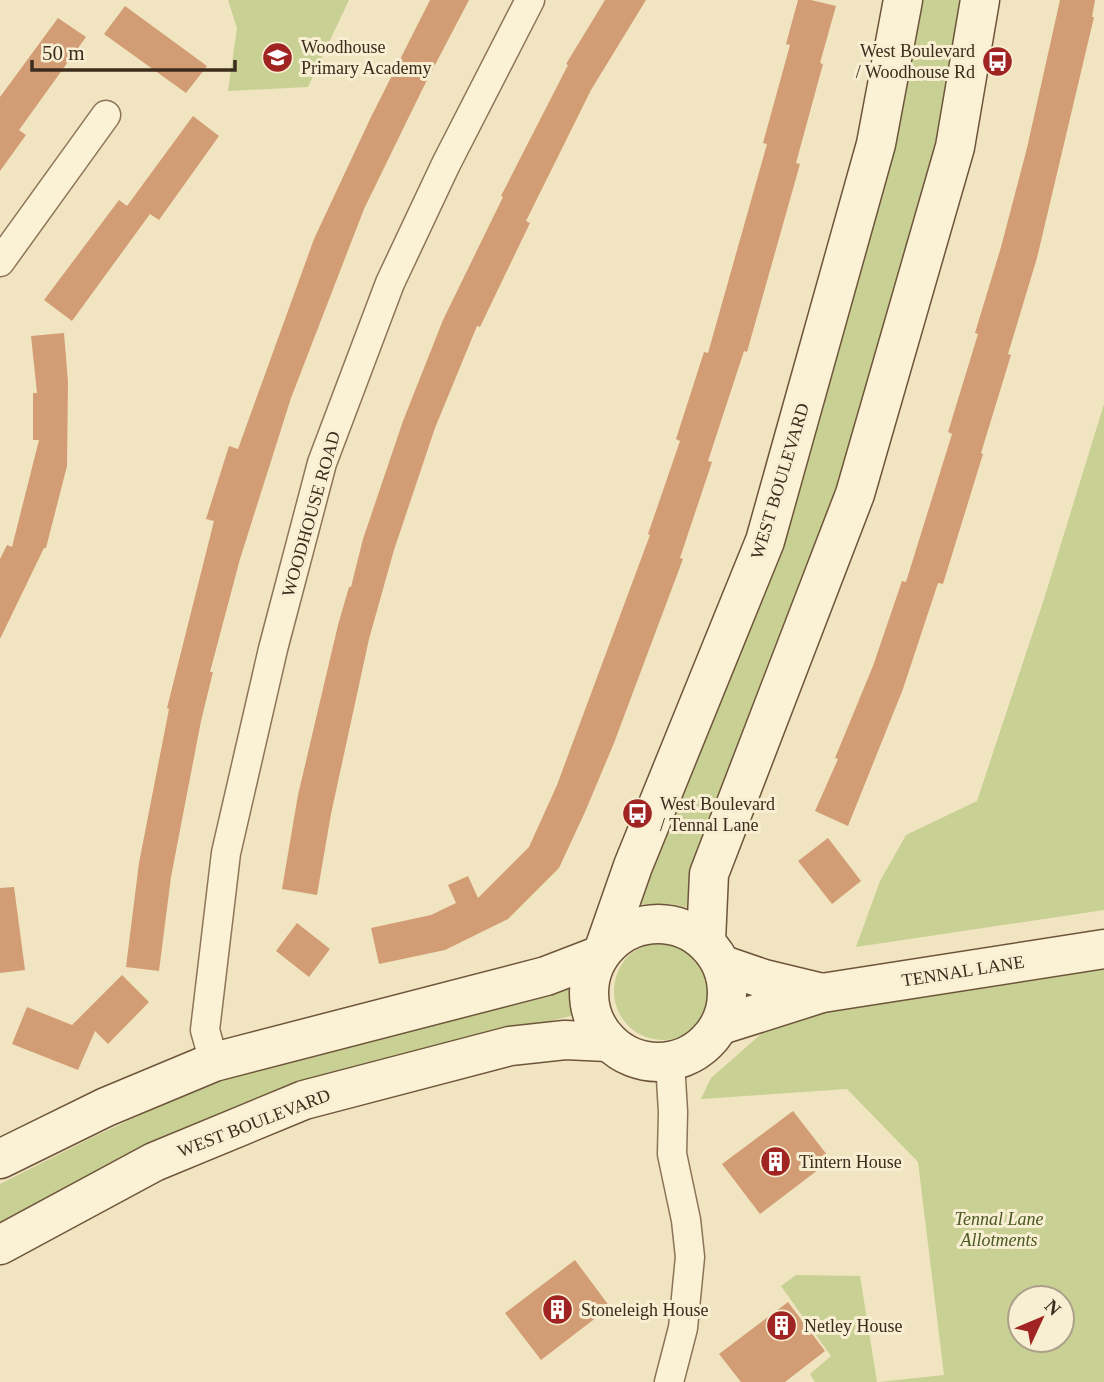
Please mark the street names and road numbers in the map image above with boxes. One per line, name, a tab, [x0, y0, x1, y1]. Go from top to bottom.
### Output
street label: WEST BOULEVARD	[747, 401, 813, 561]
street label: WOODHOUSE ROAD	[278, 429, 344, 599]
street label: TENNAL LANE	[900, 951, 1026, 991]
street label: WEST BOULEVARD	[175, 1085, 333, 1161]

